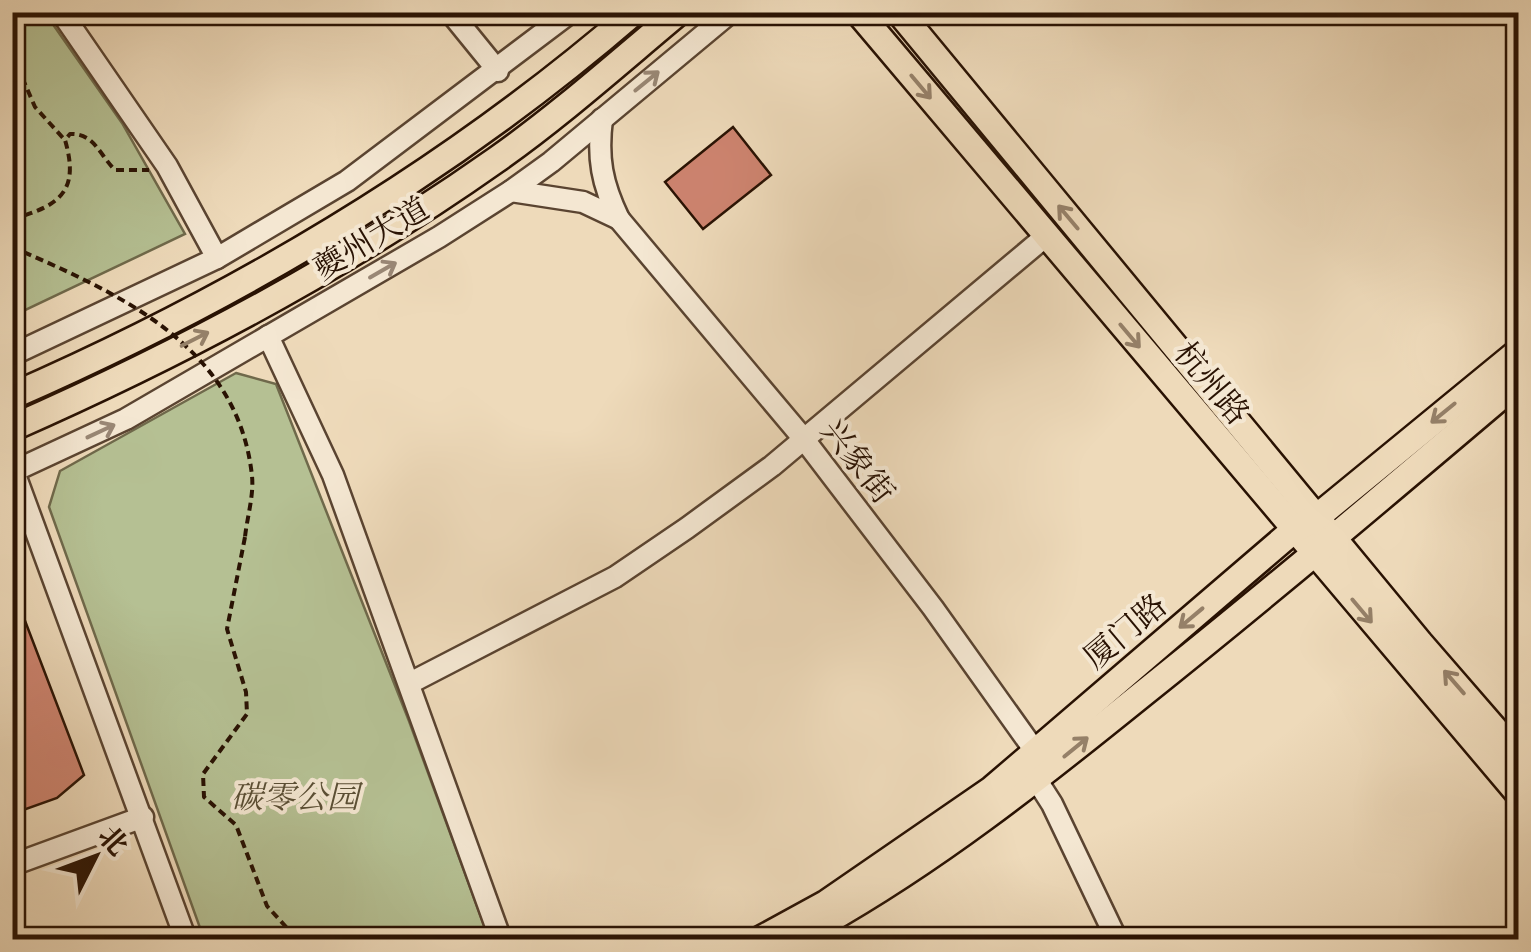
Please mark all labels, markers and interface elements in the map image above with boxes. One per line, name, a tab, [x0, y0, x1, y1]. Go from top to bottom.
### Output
one-way arrow	[633, 70, 659, 92]
one-way arrow	[909, 74, 932, 99]
street label: 夔州大道	[305, 187, 438, 291]
one-way arrow	[1057, 204, 1079, 230]
one-way arrow	[367, 259, 397, 279]
one-way arrow	[1119, 322, 1141, 348]
one-way arrow	[179, 329, 209, 348]
street label: 杭州路	[1164, 333, 1259, 435]
one-way arrow	[1430, 402, 1456, 424]
street label: 兴象街	[810, 410, 904, 513]
one-way arrow	[85, 421, 115, 440]
street label: 厦门路	[1075, 584, 1177, 679]
one-way arrow	[1351, 597, 1373, 623]
one-way arrow	[1178, 607, 1204, 629]
one-way arrow	[1444, 670, 1466, 696]
one-way arrow	[1063, 736, 1089, 758]
park label: 碳零公园	[231, 776, 364, 820]
north arrow	[45, 807, 145, 907]
text: 北	[89, 818, 136, 864]

